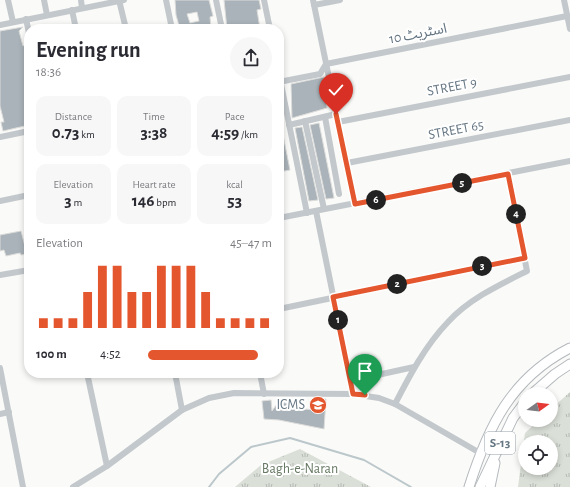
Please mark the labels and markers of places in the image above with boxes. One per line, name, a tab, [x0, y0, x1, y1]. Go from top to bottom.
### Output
pin	[319, 73, 353, 114]
pin: 5	[452, 173, 472, 193]
pin: 6	[366, 190, 386, 210]
pin: 4	[506, 204, 526, 224]
pin: 3	[472, 256, 492, 276]
pin: 2	[387, 274, 407, 294]
pin: 1	[328, 310, 348, 330]
pin	[348, 354, 382, 395]
school or university icon: ICMS	[308, 395, 328, 415]
place label: ICMS	[277, 398, 305, 412]

